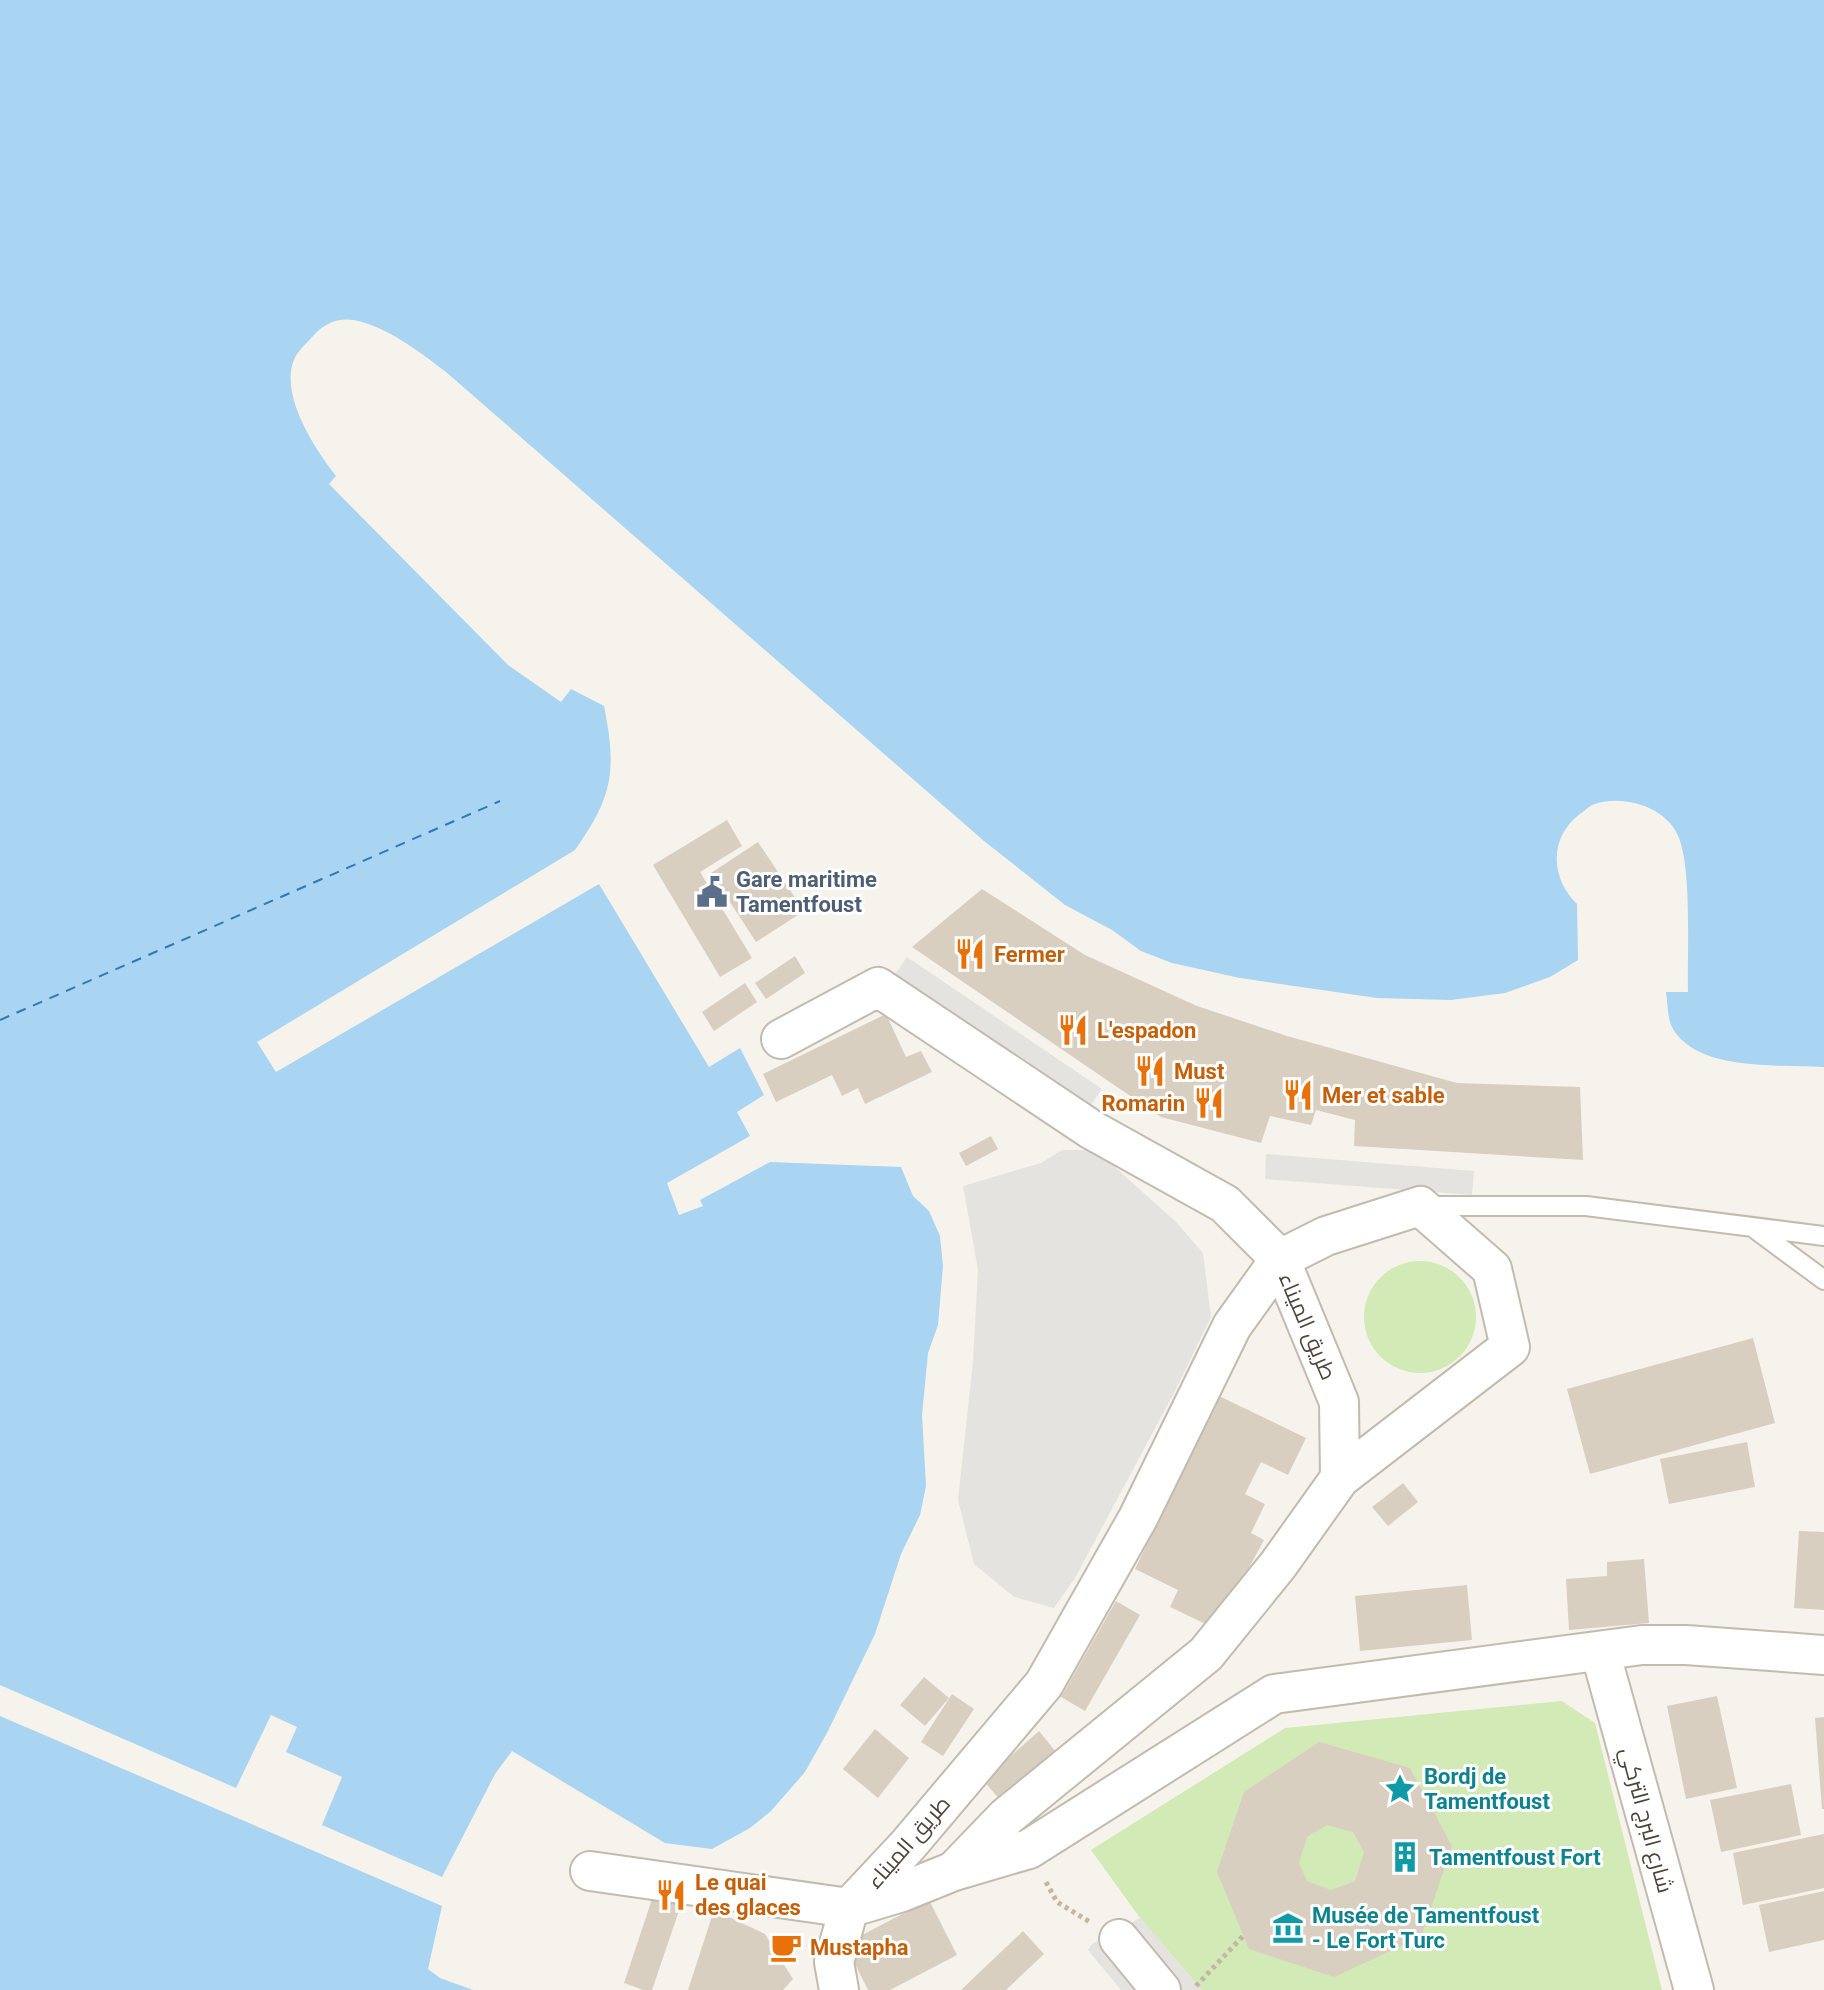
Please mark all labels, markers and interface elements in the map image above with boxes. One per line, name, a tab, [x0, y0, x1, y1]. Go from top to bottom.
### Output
place label: Gare maritime Tamentfoust	[736, 867, 877, 917]
public building icon: Gare maritime Tamentfoust	[695, 875, 729, 909]
restaurant icon: Fermer	[953, 937, 987, 971]
place label: Fermer	[994, 942, 1065, 967]
restaurant icon: L'espadon	[1056, 1013, 1090, 1047]
place label: L'espadon	[1097, 1018, 1196, 1043]
restaurant icon: Must	[1133, 1054, 1167, 1088]
place label: Must	[1174, 1059, 1225, 1084]
restaurant icon: Mer et sable	[1281, 1078, 1315, 1112]
place label: Mer et sable	[1322, 1083, 1445, 1108]
restaurant icon: Romarin	[1192, 1086, 1226, 1120]
place label: Romarin	[1101, 1091, 1185, 1116]
street label: طريق الميناء	[1273, 1269, 1341, 1384]
street label: شارع البرج التركي	[1611, 1745, 1678, 1897]
place label: Bordj de Tamentfoust	[1424, 1764, 1550, 1814]
place icon: Bordj de Tamentfoust	[1383, 1772, 1417, 1806]
street label: طريق الميناء	[862, 1791, 956, 1894]
building icon: Tamentfoust Fort	[1388, 1840, 1422, 1874]
place label: Tamentfoust Fort	[1429, 1845, 1601, 1870]
place label: Le quai des glaces	[695, 1870, 801, 1920]
restaurant icon: Le quai des glaces	[654, 1878, 688, 1912]
place label: Musée de Tamentfoust - Le Fort Turc	[1312, 1903, 1540, 1953]
museum icon: Musée de Tamentfoust - Le Fort Turc	[1271, 1911, 1305, 1945]
cafe icon: Mustapha	[769, 1930, 803, 1964]
place label: Mustapha	[810, 1935, 909, 1960]

